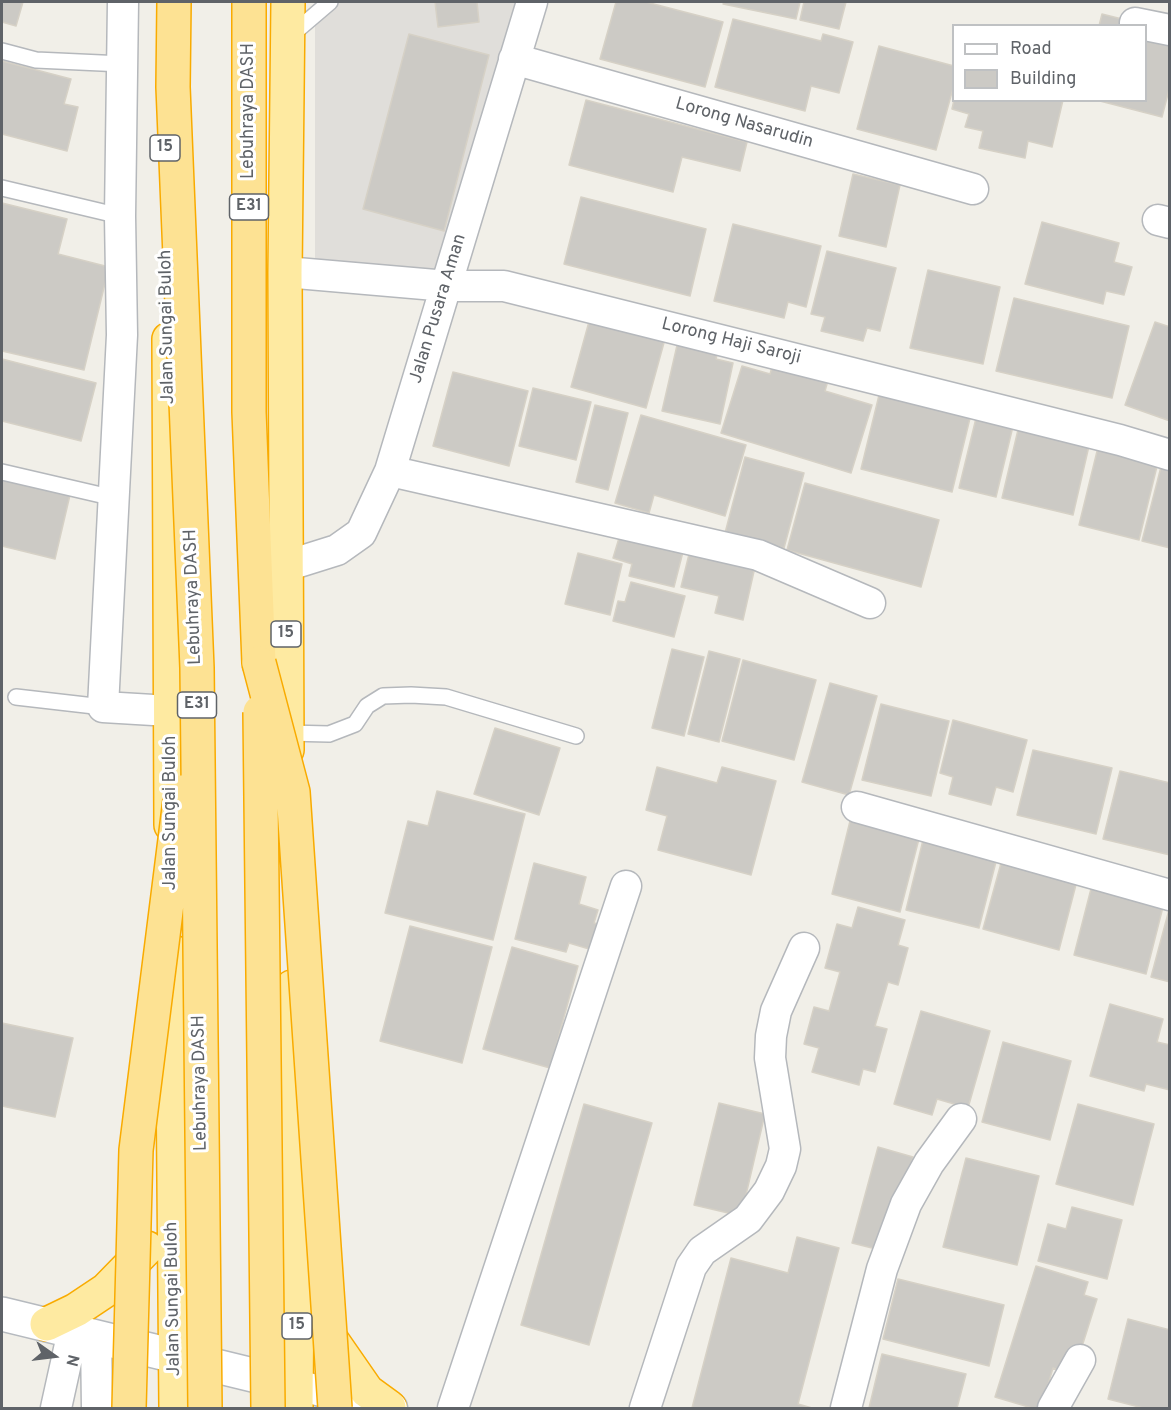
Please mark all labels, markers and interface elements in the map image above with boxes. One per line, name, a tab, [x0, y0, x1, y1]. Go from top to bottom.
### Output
legend	[952, 24, 1147, 102]
text: Road	[1010, 38, 1052, 61]
street label: Lebuhraya DASH	[238, 43, 260, 179]
text: Building	[1010, 68, 1076, 91]
street label: Lorong Nasarudin	[672, 94, 816, 154]
road number: 15	[150, 135, 180, 161]
road number: E31	[230, 194, 268, 220]
street label: Jalan Pusara Aman	[406, 232, 472, 386]
street label: Jalan Sungai Buloh	[156, 249, 180, 405]
street label: Lorong Haji Saroji	[659, 314, 803, 370]
street label: Lebuhraya DASH	[181, 529, 207, 665]
road number: 15	[271, 621, 301, 647]
road number: E31	[178, 692, 216, 718]
street label: Jalan Sungai Buloh	[160, 736, 182, 890]
street label: Lebuhraya DASH	[189, 1015, 213, 1151]
street label: Jalan Sungai Buloh	[162, 1221, 186, 1377]
road number: 15	[282, 1313, 312, 1339]
north arrow	[24, 1326, 84, 1386]
text: N	[60, 1352, 83, 1368]

